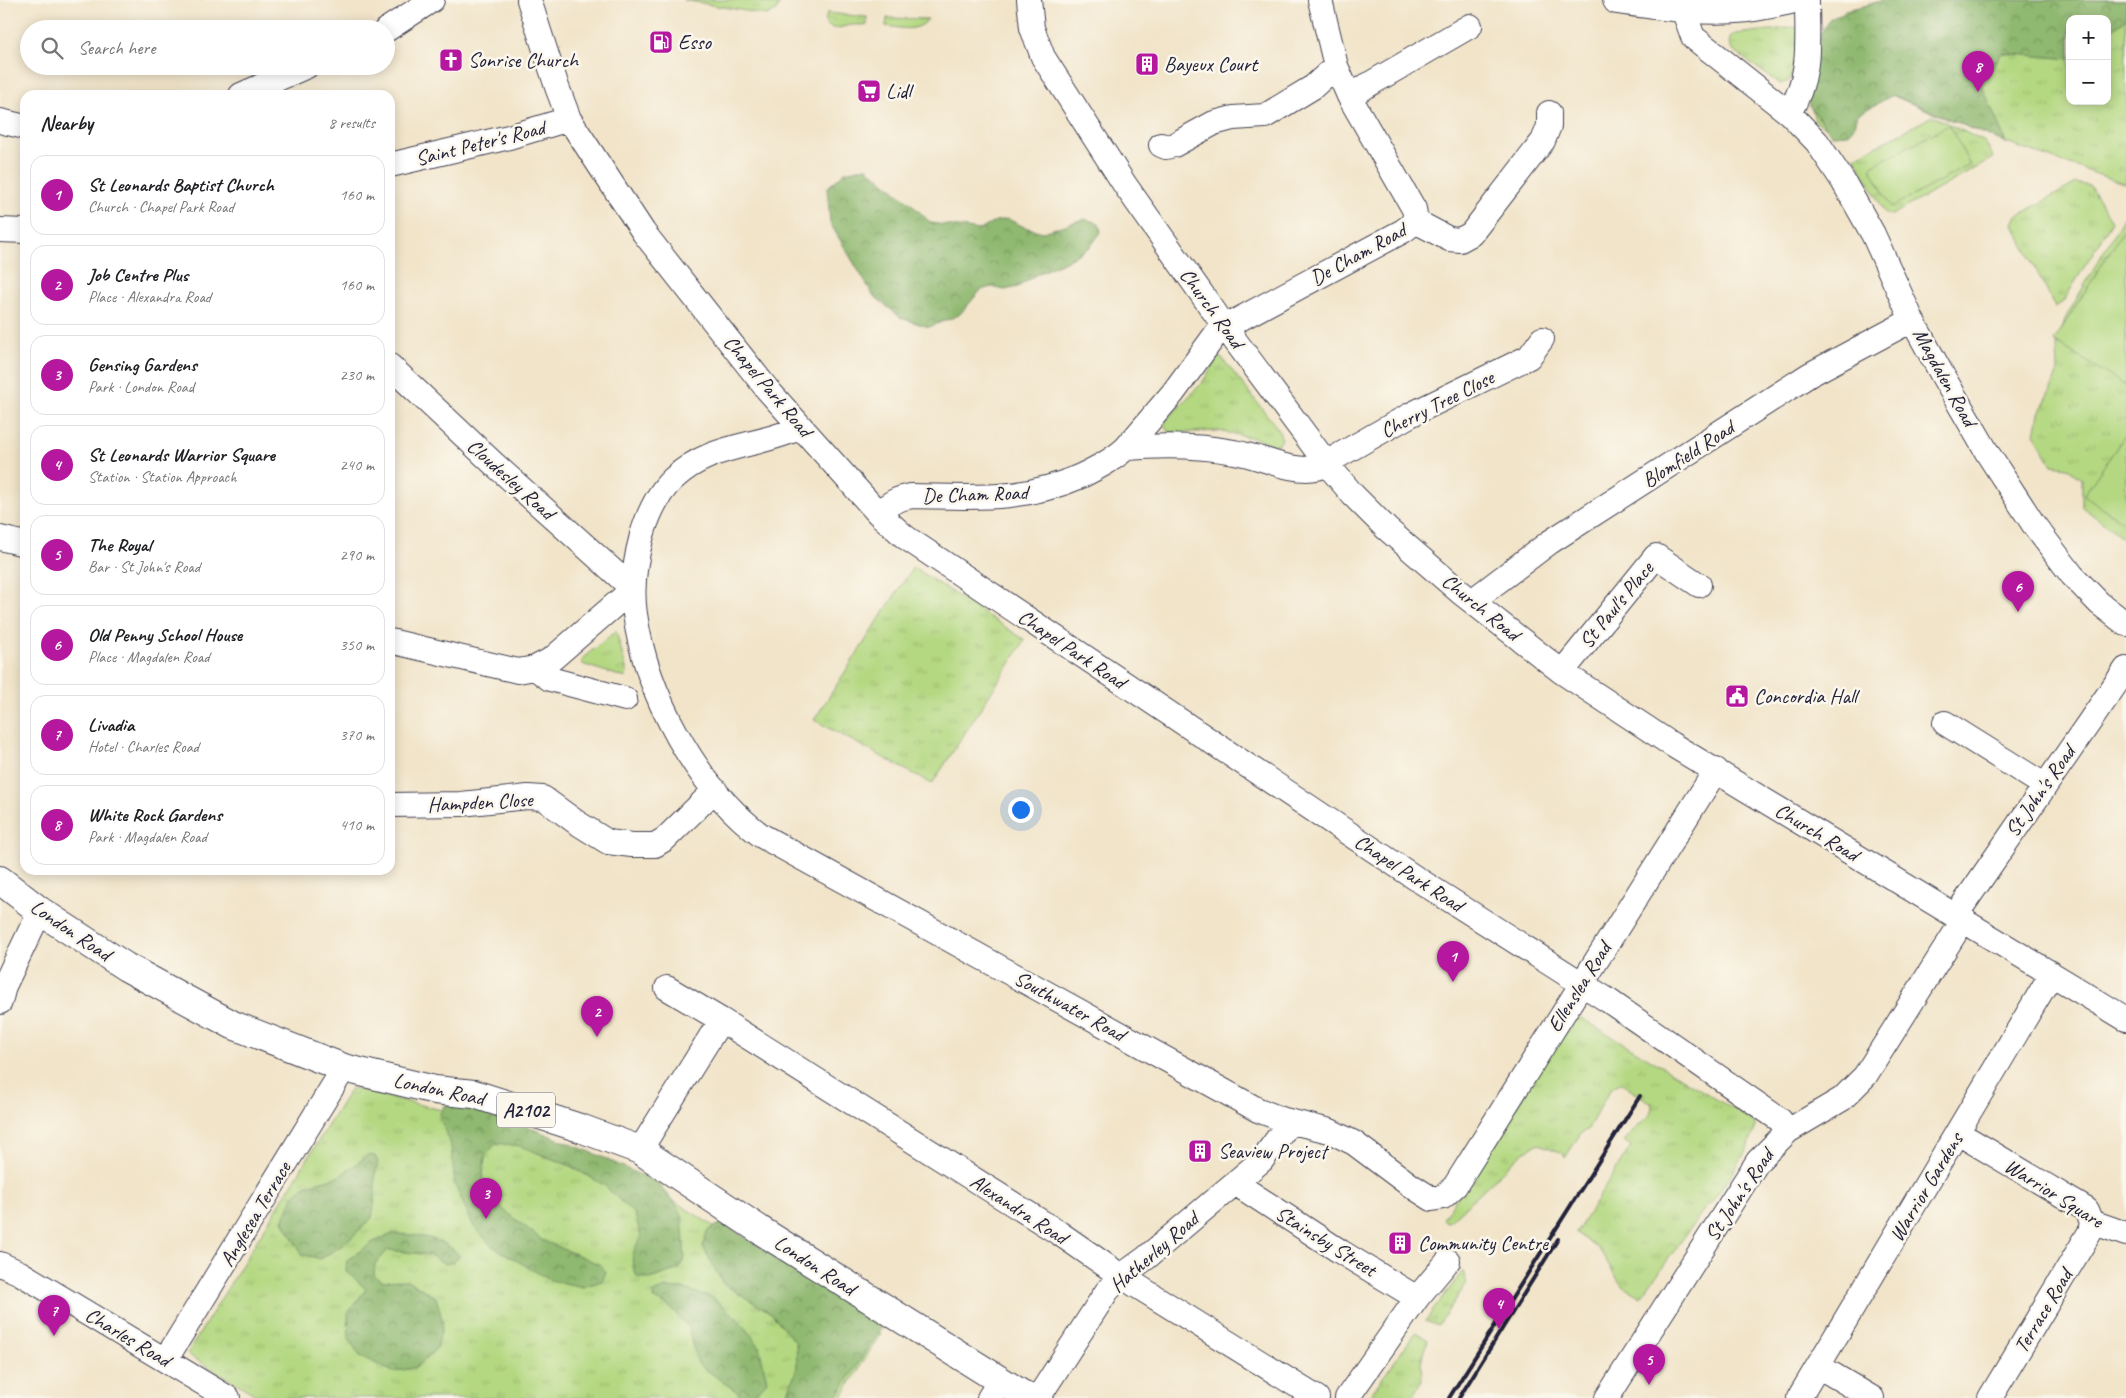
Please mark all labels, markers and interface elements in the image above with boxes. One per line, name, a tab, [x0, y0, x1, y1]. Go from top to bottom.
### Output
map controls	[2066, 15, 2111, 105]
button: +	[2066, 15, 2111, 60]
search box	[20, 20, 395, 75]
fuel station icon: Esso	[648, 29, 674, 55]
place label: Esso	[678, 29, 712, 55]
icon: search	[38, 34, 66, 62]
text: Search here	[78, 36, 155, 60]
church icon: Sonrise Church	[438, 47, 464, 73]
place label: Sonrise Church	[468, 47, 579, 73]
building icon: Bayeux Court	[1134, 51, 1160, 77]
place label: Bayeux Court	[1164, 51, 1259, 77]
pin: 8	[1962, 51, 1994, 92]
button: −	[2066, 60, 2111, 105]
supermarket icon: Lidl	[856, 78, 882, 104]
place label: Lidl	[886, 78, 914, 104]
text: Nearby	[40, 110, 93, 136]
text: 8 results	[328, 113, 375, 133]
street label: Saint Peter's Road	[413, 114, 551, 172]
text: St Leonards Baptist Church	[88, 173, 274, 197]
text: 1	[53, 185, 61, 205]
text: 160 m	[340, 185, 374, 205]
text: Church · Chapel Park Road	[88, 197, 234, 217]
street label: De Cham Road	[1306, 216, 1413, 291]
text: Job Centre Plus	[88, 263, 188, 287]
street label: Church Road	[1174, 263, 1252, 356]
text: 2	[53, 275, 61, 295]
text: 160 m	[340, 275, 374, 295]
text: Place · Alexandra Road	[88, 287, 211, 307]
street label: Magdalen Road	[1907, 323, 1984, 434]
street label: Chapel Park Road	[718, 330, 820, 444]
text: Gensing Gardens	[88, 353, 197, 377]
street label: Cherry Tree Close	[1376, 363, 1500, 444]
text: 3	[53, 365, 61, 385]
text: 230 m	[340, 365, 374, 385]
text: Park · London Road	[88, 377, 194, 397]
street label: Blomfield Road	[1637, 413, 1742, 493]
street label: Cloudesley Road	[462, 433, 562, 527]
text: St Leonards Warrior Square	[88, 443, 275, 467]
text: 4	[53, 455, 61, 475]
text: 240 m	[340, 455, 374, 475]
text: Station · Station Approach	[88, 467, 237, 487]
street label: De Cham Road	[922, 479, 1031, 509]
text: The Royal	[88, 533, 151, 557]
text: 5	[54, 545, 60, 565]
text: 290 m	[340, 545, 374, 565]
street label: St Paul's Place	[1573, 555, 1660, 654]
text: Bar · St John's Road	[88, 557, 200, 577]
street label: Church Road	[1437, 568, 1528, 649]
pin: 6	[2002, 571, 2034, 612]
street label: Chapel Park Road	[1013, 603, 1133, 696]
text: Old Penny School House	[88, 623, 242, 647]
text: 6	[53, 635, 61, 655]
text: 350 m	[340, 635, 374, 655]
text: Place · Magdalen Road	[88, 647, 210, 667]
public building icon: Concordia Hall	[1724, 683, 1750, 709]
place label: Concordia Hall	[1754, 683, 1860, 709]
text: Livadia	[88, 713, 134, 737]
text: 7	[53, 725, 61, 745]
text: 370 m	[340, 725, 374, 745]
text: Hotel · Charles Road	[88, 737, 199, 757]
street label: St John's Road	[1999, 737, 2083, 842]
street label: Hampden Close	[427, 786, 535, 818]
your location	[1008, 797, 1034, 823]
street label: Church Road	[1770, 797, 1867, 869]
text: White Rock Gardens	[88, 803, 222, 827]
text: 8	[53, 815, 61, 835]
text: 410 m	[340, 815, 374, 835]
text: Park · Magdalen Road	[88, 827, 207, 847]
street label: Chapel Park Road	[1350, 828, 1471, 919]
street label: London Road	[26, 894, 119, 969]
street label: Ellenslea Road	[1541, 934, 1619, 1037]
pin: 1	[1437, 941, 1469, 982]
street label: Southwater Road	[1010, 965, 1132, 1048]
pin: 2	[581, 996, 613, 1037]
street label: London Road	[391, 1067, 490, 1112]
road number: A2102	[497, 1092, 555, 1128]
street label: Warrior Gardens	[1883, 1126, 1970, 1246]
building icon: Seaview Project	[1187, 1138, 1213, 1164]
place label: Seaview Project	[1218, 1138, 1330, 1164]
street label: St John's Road	[1699, 1141, 1781, 1246]
street label: Warrior Square	[2000, 1152, 2109, 1234]
street label: Anglesea Terrace	[214, 1156, 297, 1271]
street label: Alexandra Road	[966, 1168, 1075, 1252]
pin: 3	[470, 1178, 502, 1219]
street label: Stainsby Street	[1271, 1200, 1383, 1283]
street label: Hatherley Road	[1104, 1204, 1206, 1298]
street label: London Road	[769, 1229, 864, 1303]
building icon: Community Centre	[1387, 1230, 1413, 1256]
place label: Community Centre	[1418, 1230, 1549, 1256]
street label: Terrace Road	[2008, 1261, 2080, 1358]
pin: 4	[1483, 1288, 1515, 1329]
pin: 7	[38, 1295, 70, 1336]
street label: Charles Road	[81, 1301, 179, 1375]
pin: 5	[1633, 1344, 1665, 1385]

